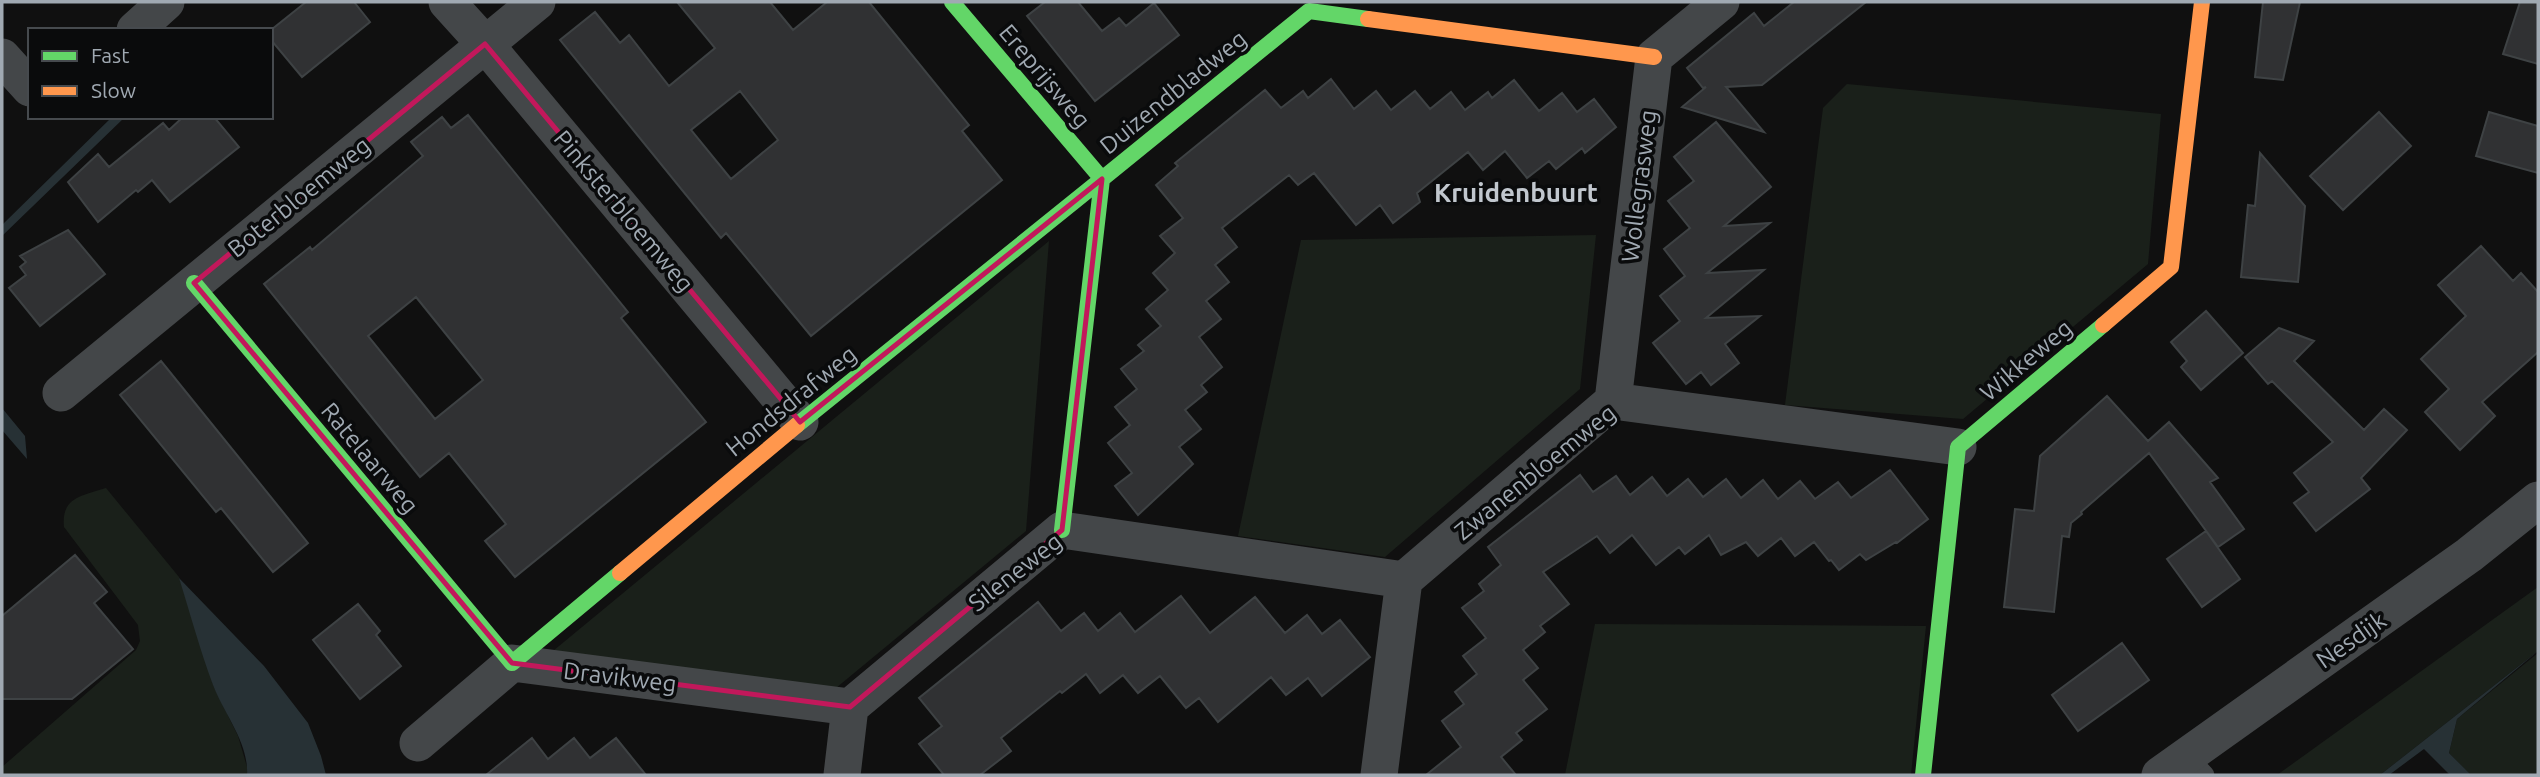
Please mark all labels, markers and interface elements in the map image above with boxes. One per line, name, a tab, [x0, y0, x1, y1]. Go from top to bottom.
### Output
street label: Ereprijsweg	[994, 19, 1096, 133]
street label: Duizendbladweg	[1094, 25, 1252, 159]
legend	[28, 28, 273, 119]
text: Fast	[91, 43, 129, 67]
text: Slow	[91, 78, 136, 102]
street label: Wollegrasweg	[1616, 108, 1662, 264]
street label: Pinksterbloemweg	[549, 125, 699, 297]
street label: Boterbloemweg	[223, 131, 375, 263]
district label: Kruidenbuurt	[1434, 178, 1598, 207]
street label: Wikkeweg	[1975, 314, 2077, 406]
street label: Hondsdrafweg	[720, 340, 862, 462]
street label: Ratelaarweg	[316, 397, 424, 519]
street label: Zwanenbloemweg	[1449, 399, 1621, 545]
street label: Sileneweg	[963, 527, 1067, 617]
street label: Nesdijk	[2311, 606, 2391, 674]
street label: Dravikweg	[562, 657, 678, 697]

